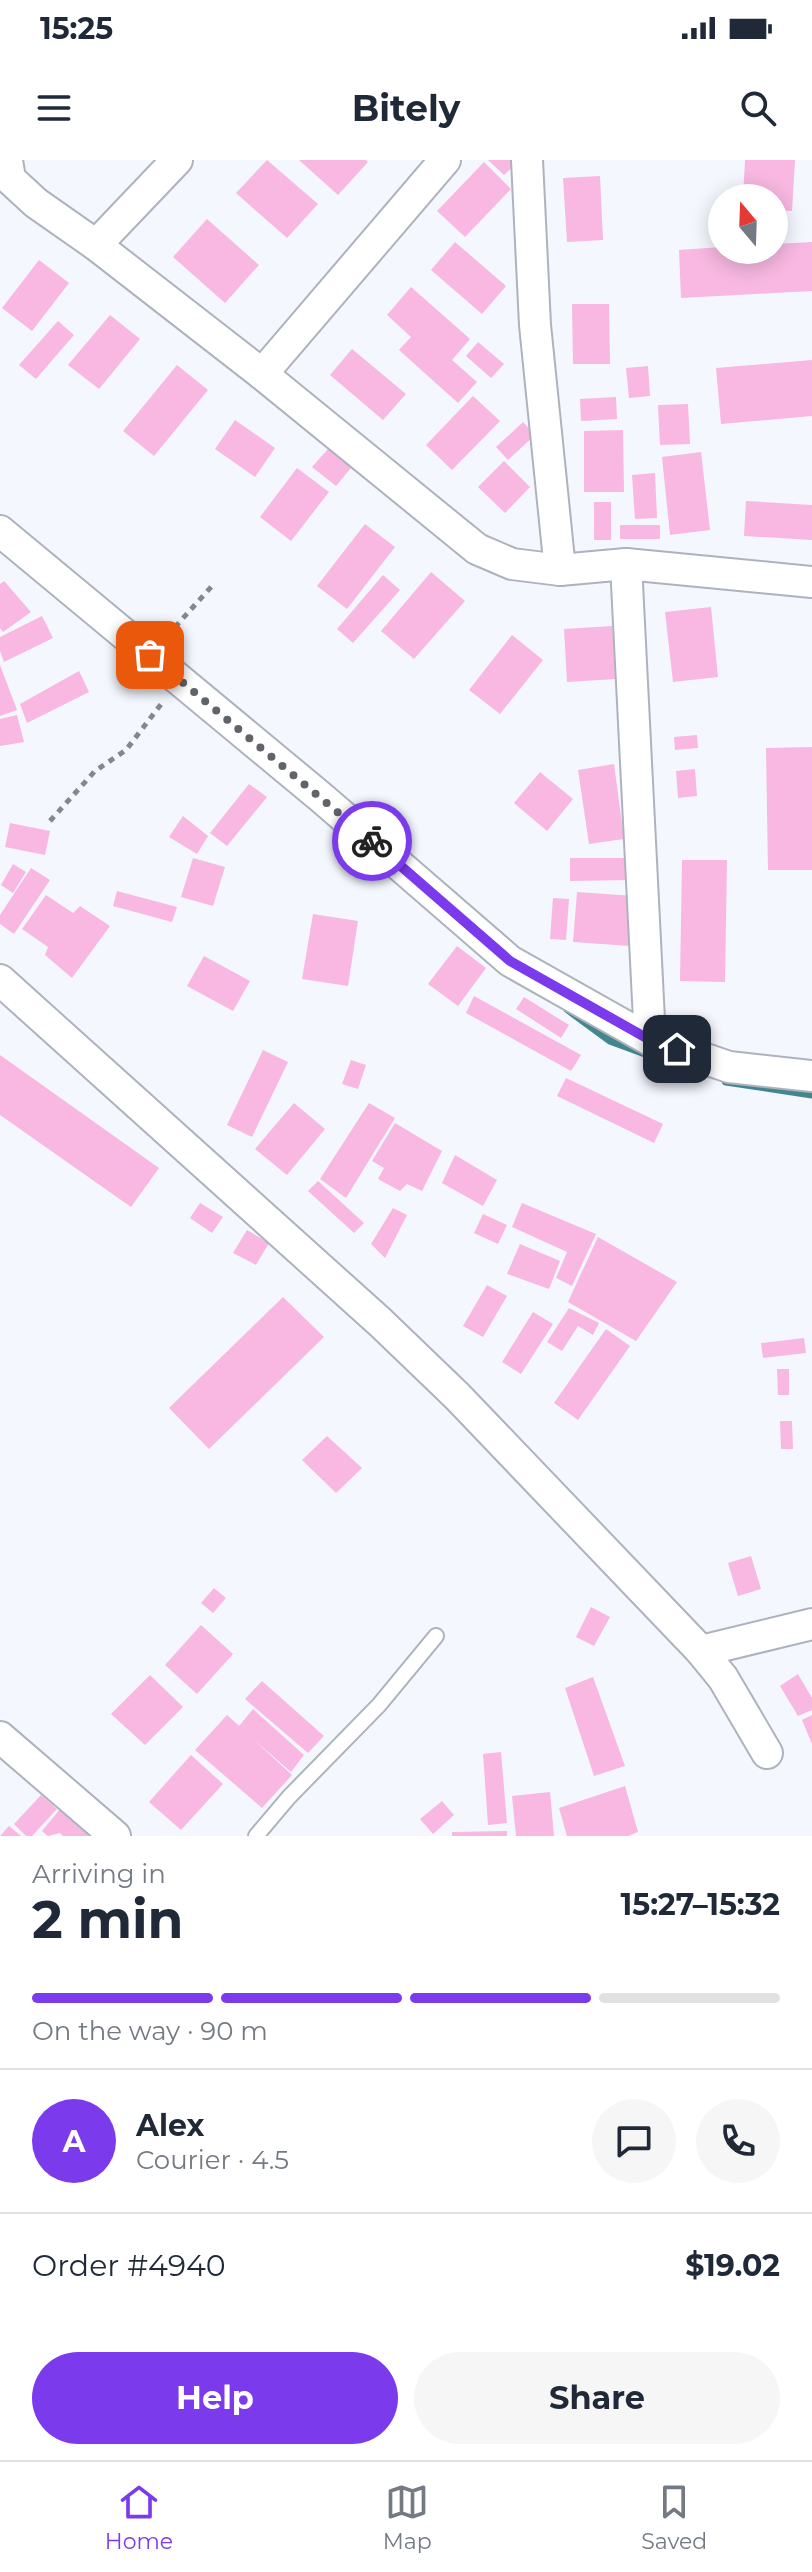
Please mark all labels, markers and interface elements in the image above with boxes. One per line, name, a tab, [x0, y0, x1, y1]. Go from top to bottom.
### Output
text: 15:25	[40, 10, 113, 47]
icon: menu	[32, 86, 76, 130]
text: Bitely	[352, 86, 460, 130]
icon: search	[736, 86, 780, 130]
north arrow	[708, 184, 788, 264]
map controls	[708, 184, 788, 264]
pin	[116, 621, 184, 689]
icon: bag	[128, 633, 172, 677]
courier	[332, 801, 412, 881]
icon: bike	[350, 819, 394, 863]
pin	[643, 1015, 711, 1083]
icon: home	[655, 1027, 699, 1071]
text: Arriving in	[32, 1858, 166, 1890]
text: 15:27–15:32	[621, 1886, 780, 1923]
text: 2 min	[32, 1888, 184, 1951]
text: On the way · 90 m	[32, 2015, 268, 2047]
button: chat	[592, 2099, 676, 2183]
button: phone	[696, 2099, 780, 2183]
text: Alex	[136, 2107, 204, 2144]
text: A	[63, 2123, 85, 2160]
text: Courier · 4.5	[136, 2144, 289, 2176]
text: Order #4940	[32, 2247, 226, 2284]
text: $19.02	[685, 2247, 780, 2284]
button: Help	[32, 2352, 398, 2444]
button: Share	[414, 2352, 780, 2444]
tab: Home	[105, 2480, 173, 2555]
tab: Map	[383, 2480, 432, 2555]
tab: Saved	[641, 2480, 707, 2555]

